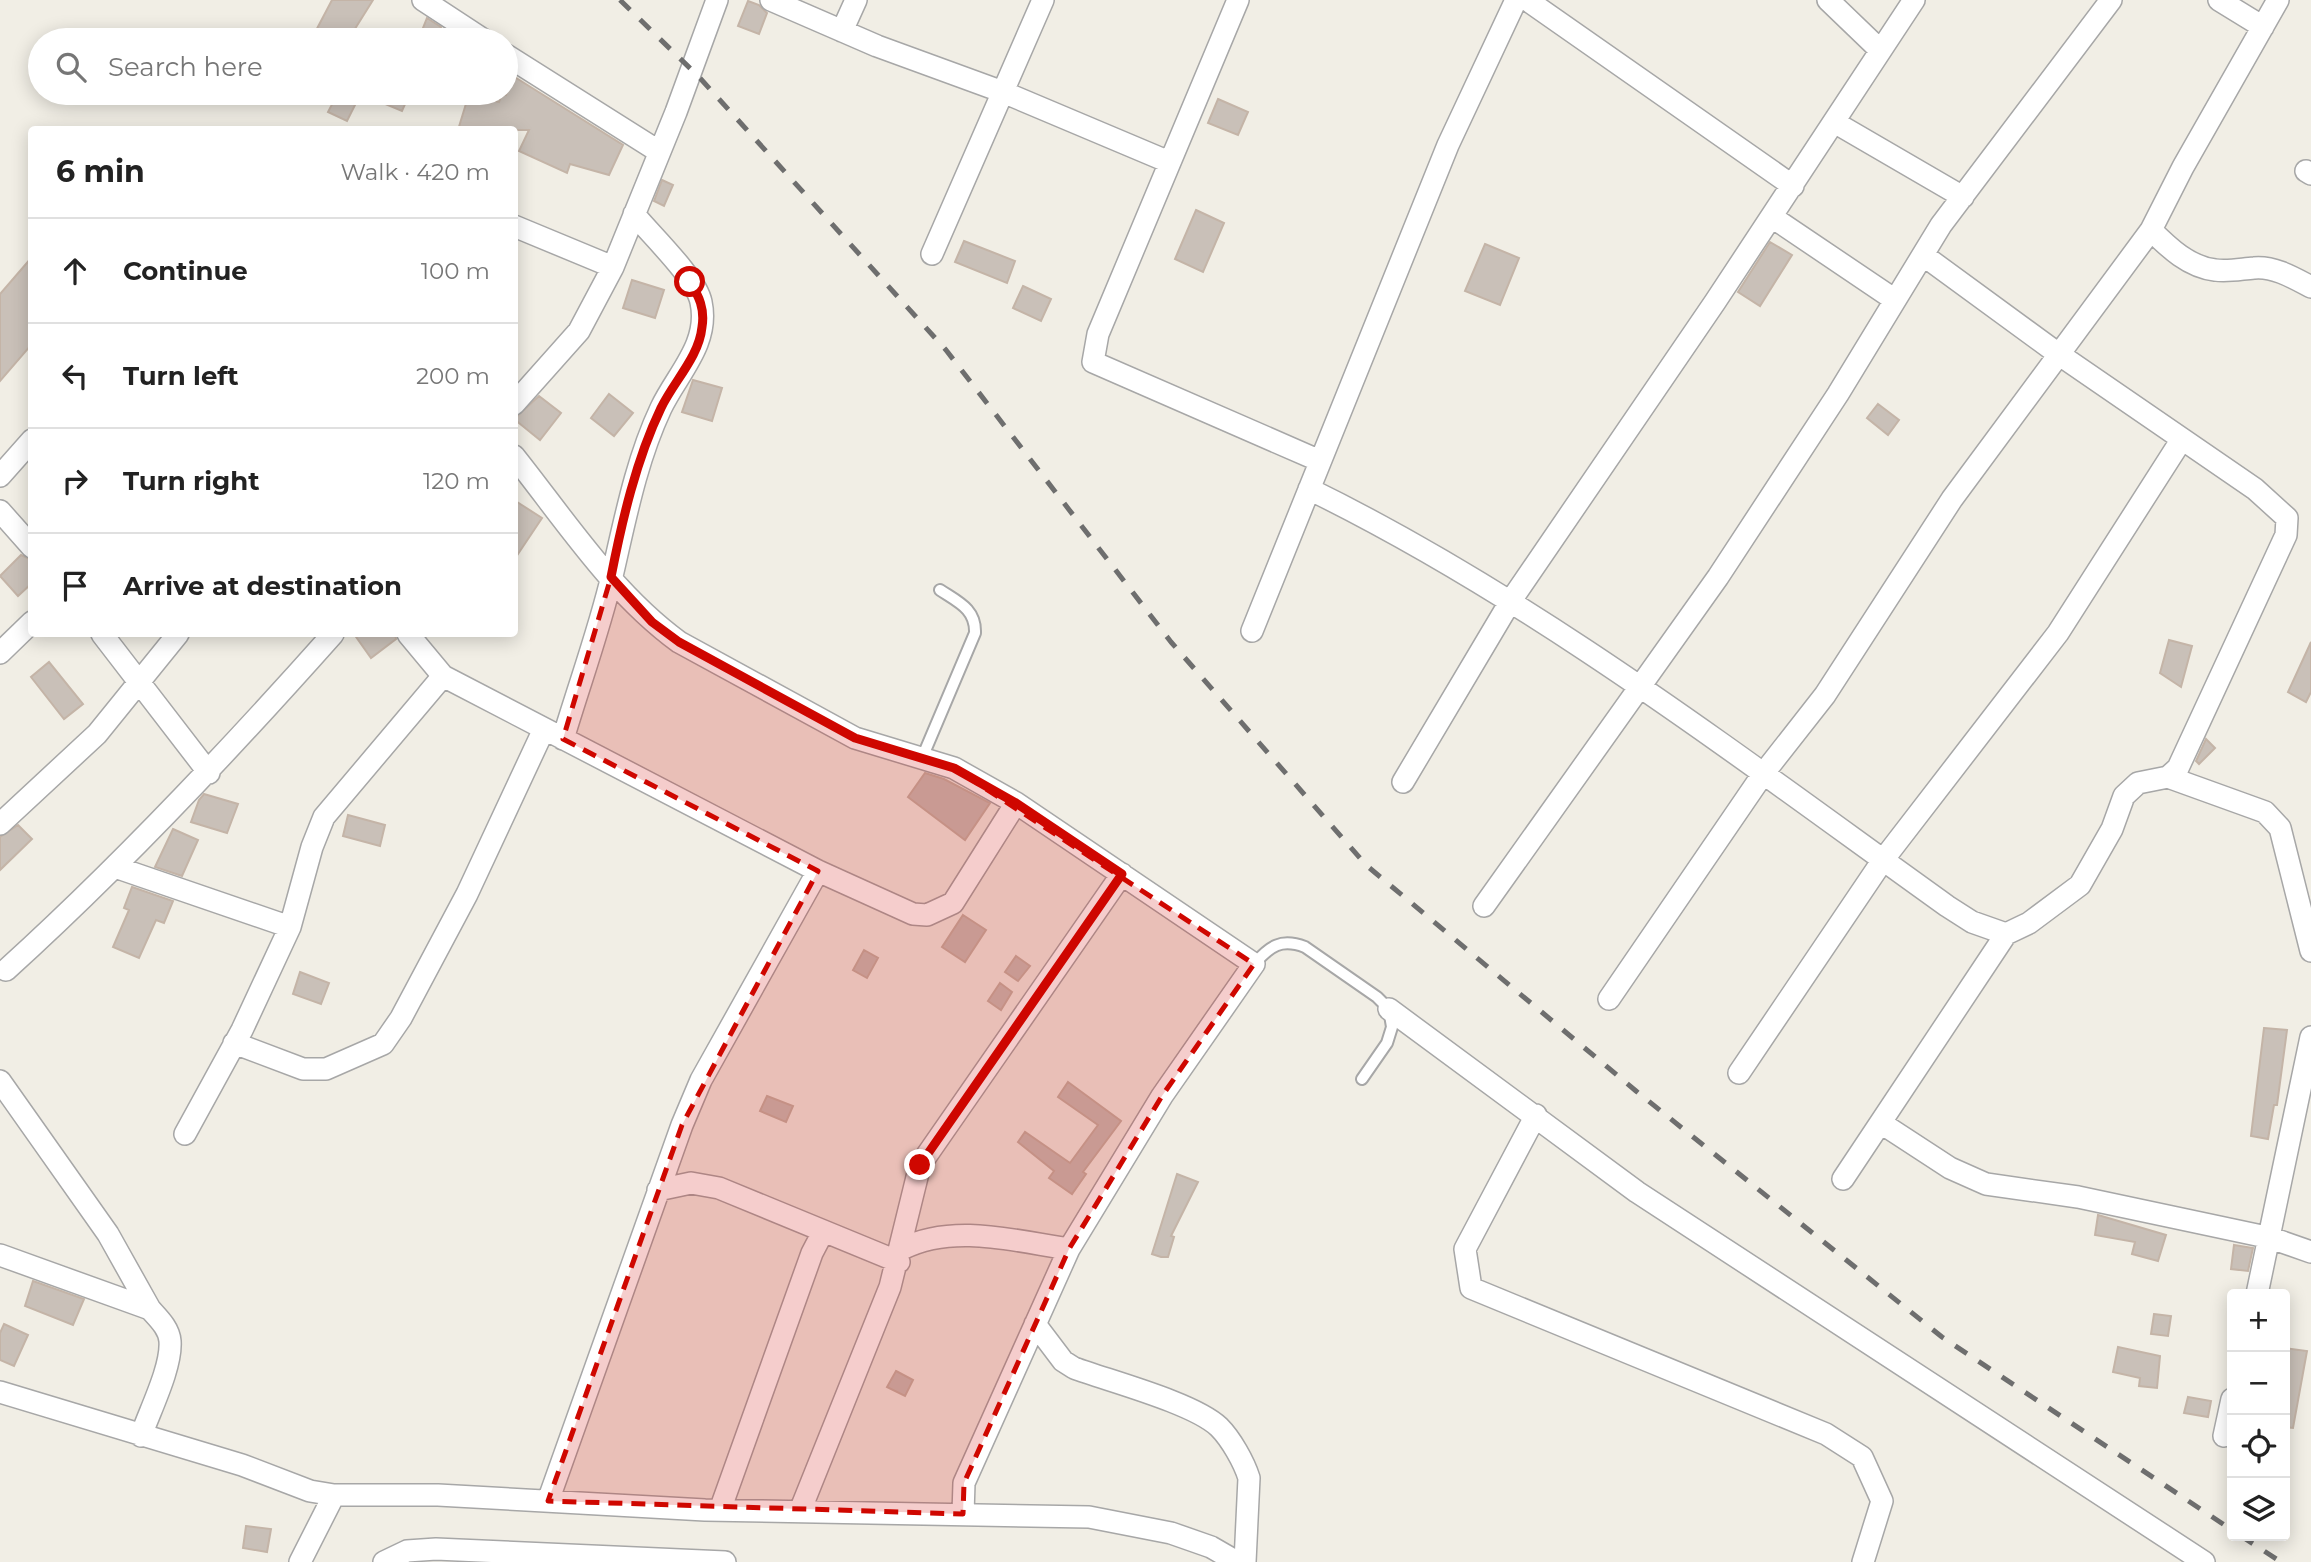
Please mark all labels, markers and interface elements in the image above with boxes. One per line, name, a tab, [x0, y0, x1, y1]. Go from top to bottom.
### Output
search box	[28, 28, 518, 105]
icon: search	[52, 48, 90, 86]
text: Search here	[108, 51, 263, 83]
text: 6 min	[56, 153, 145, 190]
text: Walk · 420 m	[341, 158, 490, 186]
icon: ahead	[56, 252, 94, 290]
text: Continue	[123, 255, 248, 287]
text: 100 m	[421, 257, 490, 285]
route start	[674, 266, 705, 297]
icon: left	[56, 357, 94, 395]
text: Turn left	[123, 360, 239, 392]
text: 200 m	[416, 362, 490, 390]
icon: right	[56, 462, 94, 500]
text: Turn right	[123, 465, 259, 497]
text: 120 m	[423, 467, 490, 495]
icon: arrive	[56, 567, 94, 605]
text: Arrive at destination	[123, 570, 402, 602]
route end	[904, 1149, 935, 1180]
map controls	[2227, 1289, 2290, 1541]
button: +	[2227, 1289, 2290, 1352]
button: −	[2227, 1352, 2290, 1415]
button: locate	[2227, 1415, 2290, 1478]
button: layers	[2227, 1478, 2290, 1541]

